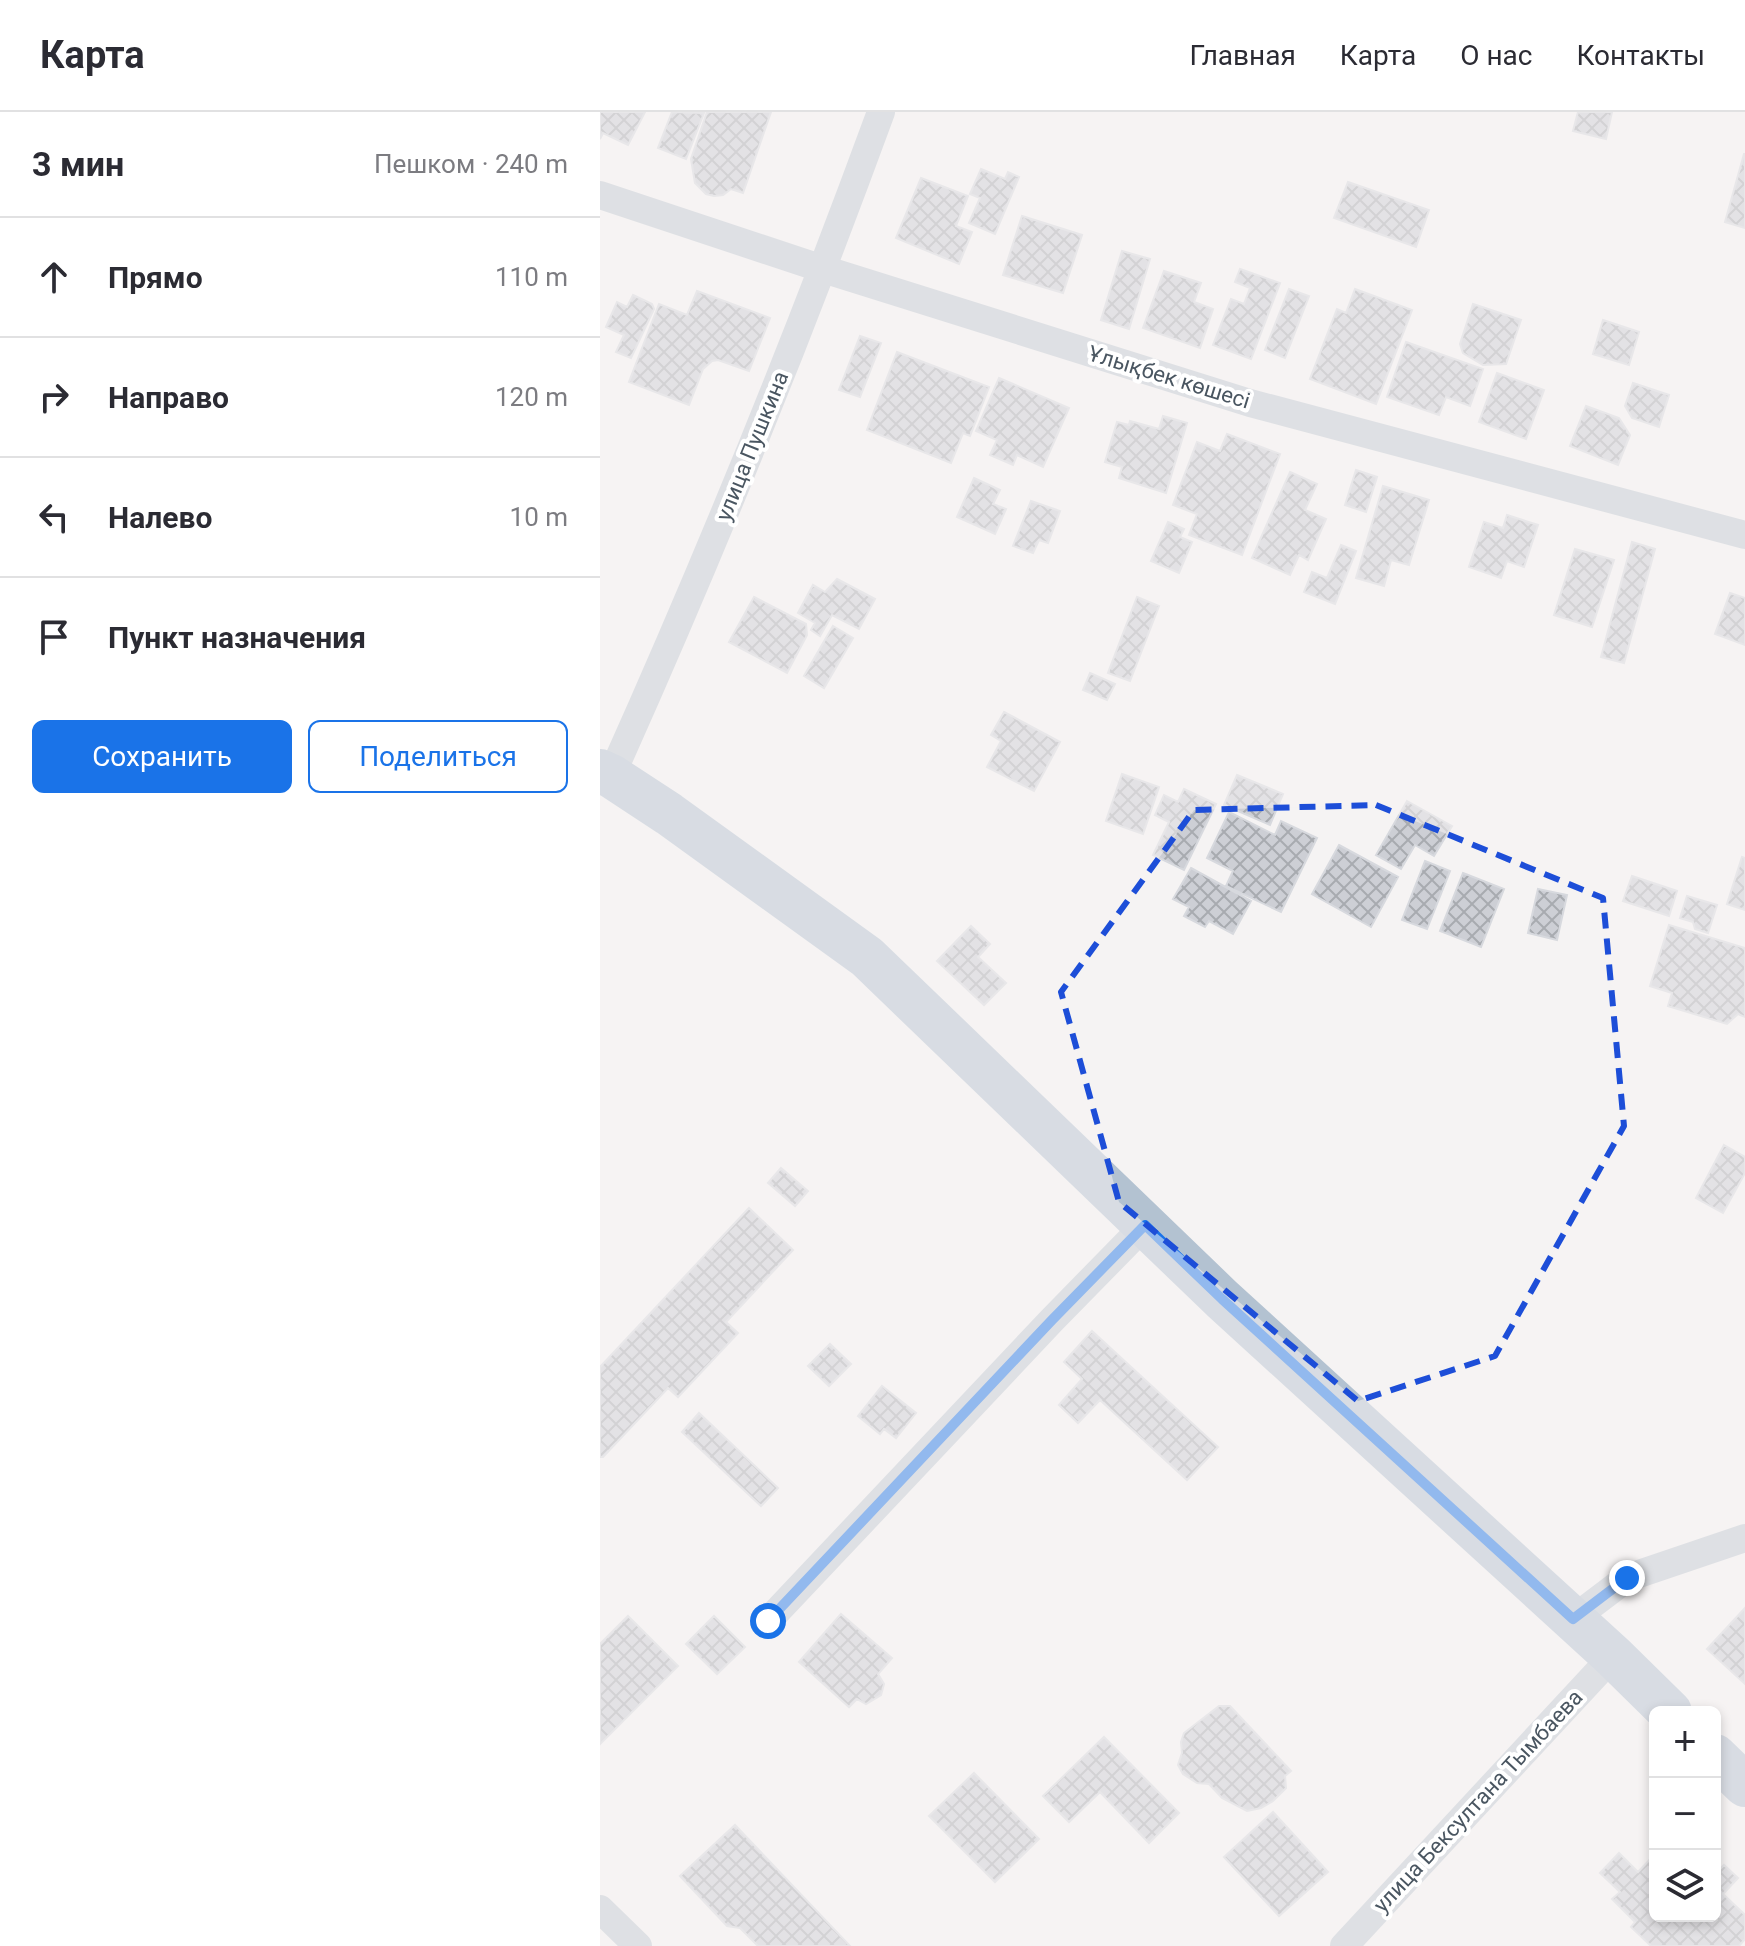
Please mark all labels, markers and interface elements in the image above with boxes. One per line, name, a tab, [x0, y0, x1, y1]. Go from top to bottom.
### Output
text: Карта	[40, 33, 145, 77]
text: Главная	[1189, 39, 1296, 72]
text: Карта	[1340, 39, 1416, 72]
text: О нас	[1460, 39, 1532, 72]
text: Контакты	[1576, 39, 1705, 72]
text: 3 мин	[32, 144, 124, 184]
text: Пешком · 240 m	[374, 149, 568, 179]
icon: ahead	[32, 255, 76, 299]
text: Прямо	[108, 260, 203, 295]
text: 110 m	[495, 262, 568, 292]
street label: Ұлықбек көшесі	[1085, 341, 1253, 413]
street label: улица Пушкина	[711, 368, 793, 524]
icon: right	[32, 375, 76, 419]
text: Направо	[108, 380, 229, 415]
text: 120 m	[495, 382, 568, 412]
icon: left	[32, 495, 76, 539]
text: Налево	[108, 500, 212, 535]
text: 10 m	[510, 502, 568, 532]
icon: arrive	[32, 615, 76, 659]
text: Пункт назначения	[108, 620, 366, 655]
button: Сохранить	[32, 720, 292, 793]
button: Поделиться	[308, 720, 568, 793]
route end	[1609, 1560, 1645, 1596]
route start	[750, 1603, 786, 1639]
street label: улица Бексултана Тымбаева	[1368, 1685, 1588, 1917]
map controls	[1649, 1706, 1721, 1922]
button: +	[1649, 1706, 1721, 1778]
button: −	[1649, 1778, 1721, 1850]
button: layers	[1649, 1850, 1721, 1922]

